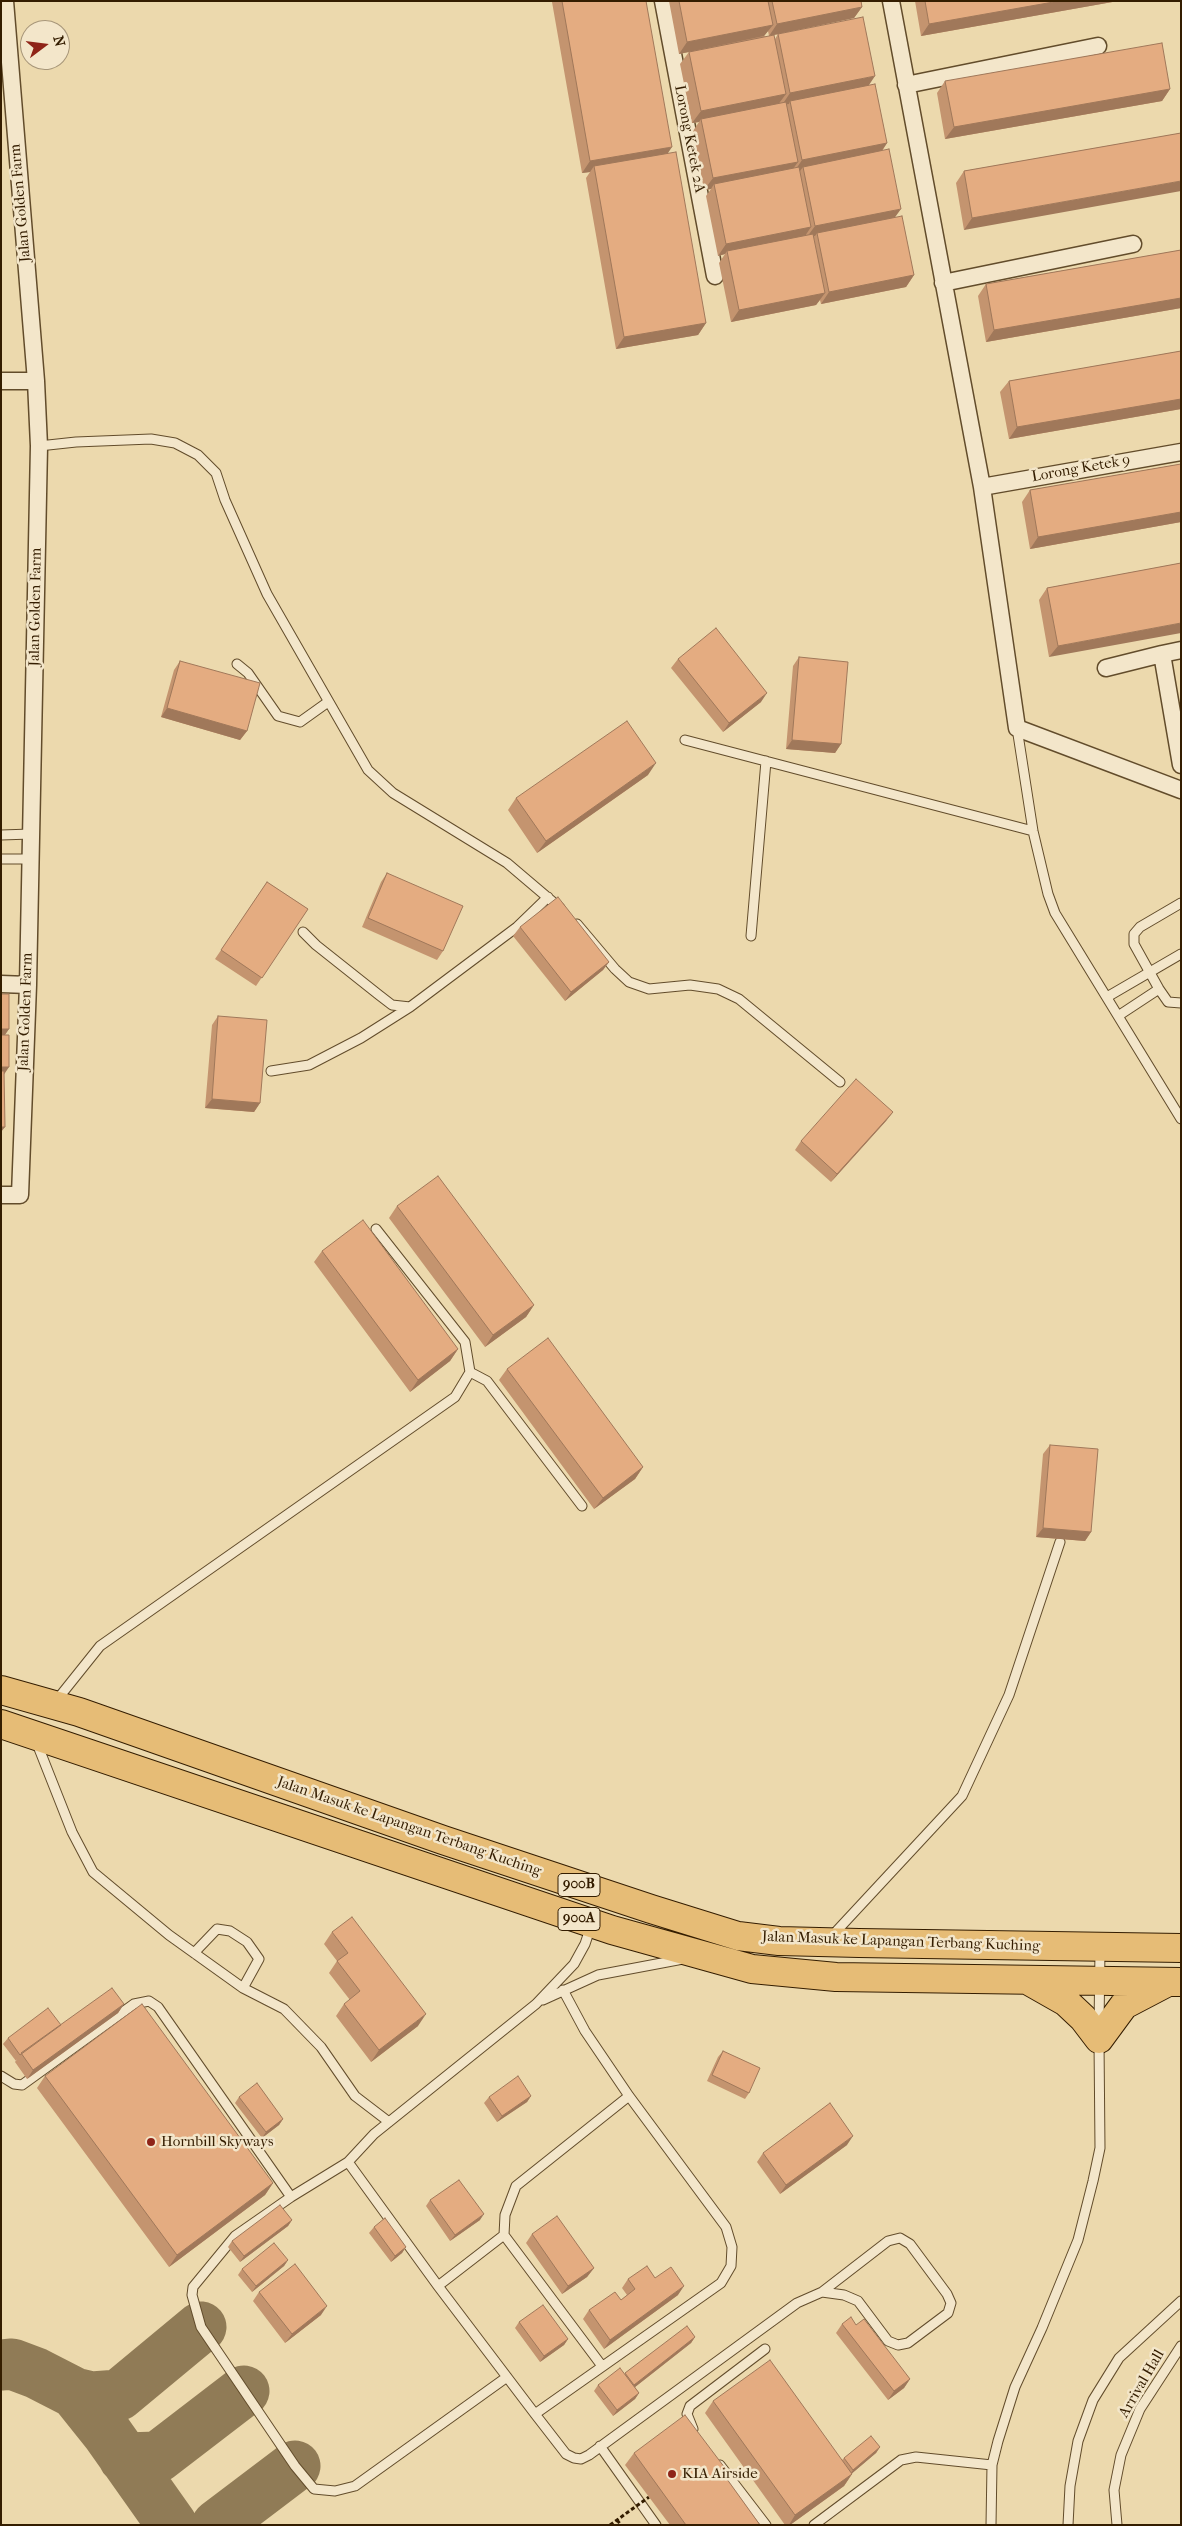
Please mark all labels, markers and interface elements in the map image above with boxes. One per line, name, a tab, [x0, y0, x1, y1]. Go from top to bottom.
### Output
north arrow	[20, 20, 70, 70]
text: N	[49, 34, 69, 49]
street label: Lorong Ketek 2A	[670, 84, 708, 194]
street label: Jalan Golden Farm	[7, 143, 35, 263]
street label: Lorong Ketek 9	[1030, 451, 1132, 487]
street label: Jalan Golden Farm	[26, 548, 46, 666]
street label: Jalan Golden Farm	[15, 952, 37, 1072]
street label: Jalan Masuk ke Lapangan Terbang Kuching	[275, 1773, 543, 1881]
road number: 900B	[558, 1874, 600, 1896]
road number: 900A	[558, 1908, 600, 1930]
street label: Jalan Masuk ke Lapangan Terbang Kuching	[762, 1928, 1040, 1956]
place label: Hornbill Skyways	[161, 2133, 274, 2151]
marker: Hornbill Skyways	[145, 2136, 157, 2148]
street label: Arrival Hall	[1115, 2347, 1169, 2421]
place label: KIA Airside	[682, 2465, 758, 2483]
marker: KIA Airside	[666, 2468, 678, 2480]

